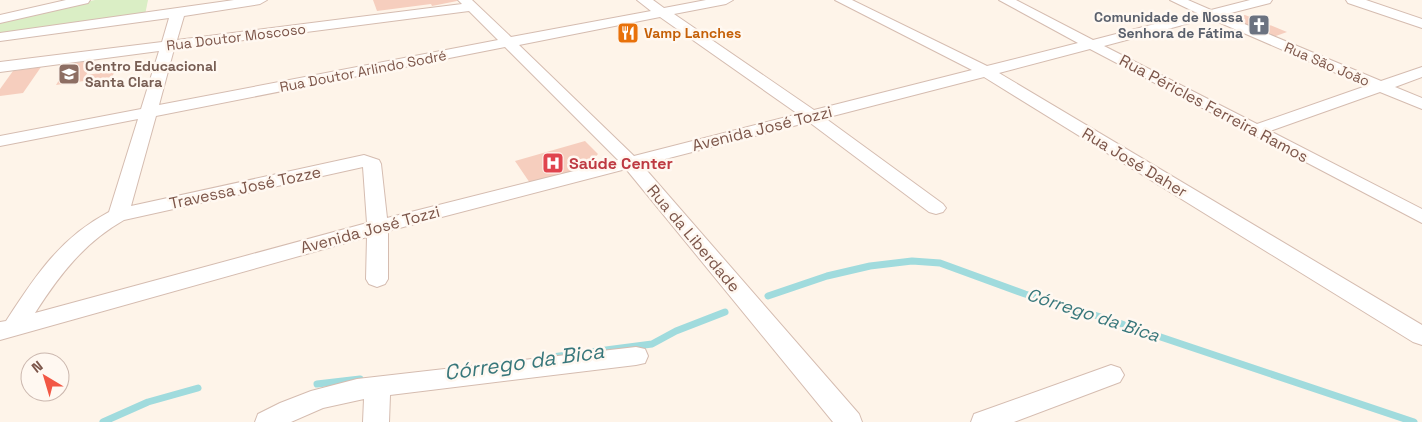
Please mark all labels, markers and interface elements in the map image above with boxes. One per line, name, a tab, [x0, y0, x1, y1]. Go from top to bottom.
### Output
place label: Comunidade de Nossa Senhora de Fátima	[1094, 8, 1243, 42]
church icon: Comunidade de Nossa Senhora de Fátima	[1247, 13, 1271, 37]
street label: Rua Doutor Moscoso	[165, 20, 307, 54]
restaurant icon: Vamp Lanches	[616, 21, 640, 45]
place label: Vamp Lanches	[644, 24, 741, 42]
street label: Rua São João	[1282, 38, 1372, 90]
street label: Rua Doutor Arlindo Sodré	[278, 46, 448, 96]
street label: Rua Péricles Ferreira Ramos	[1116, 50, 1312, 167]
place label: Centro Educacional Santa Clara	[85, 57, 217, 91]
school or university icon: Centro Educacional Santa Clara	[57, 62, 81, 86]
street label: Avenida José Tozzi	[690, 101, 834, 156]
street label: Rua José Daher	[1078, 123, 1191, 202]
hospital icon: Saúde Center	[541, 151, 565, 175]
place label: Saúde Center	[569, 153, 673, 174]
street label: Travessa José Tozze	[167, 161, 323, 214]
street label: Rua da Liberdade	[642, 180, 745, 296]
street label: Avenida José Tozzi	[298, 201, 442, 258]
water label: Córrego da Bica	[1024, 282, 1163, 347]
water label: Córrego da Bica	[442, 337, 606, 386]
north arrow	[20, 352, 70, 402]
text: N	[28, 357, 46, 377]

